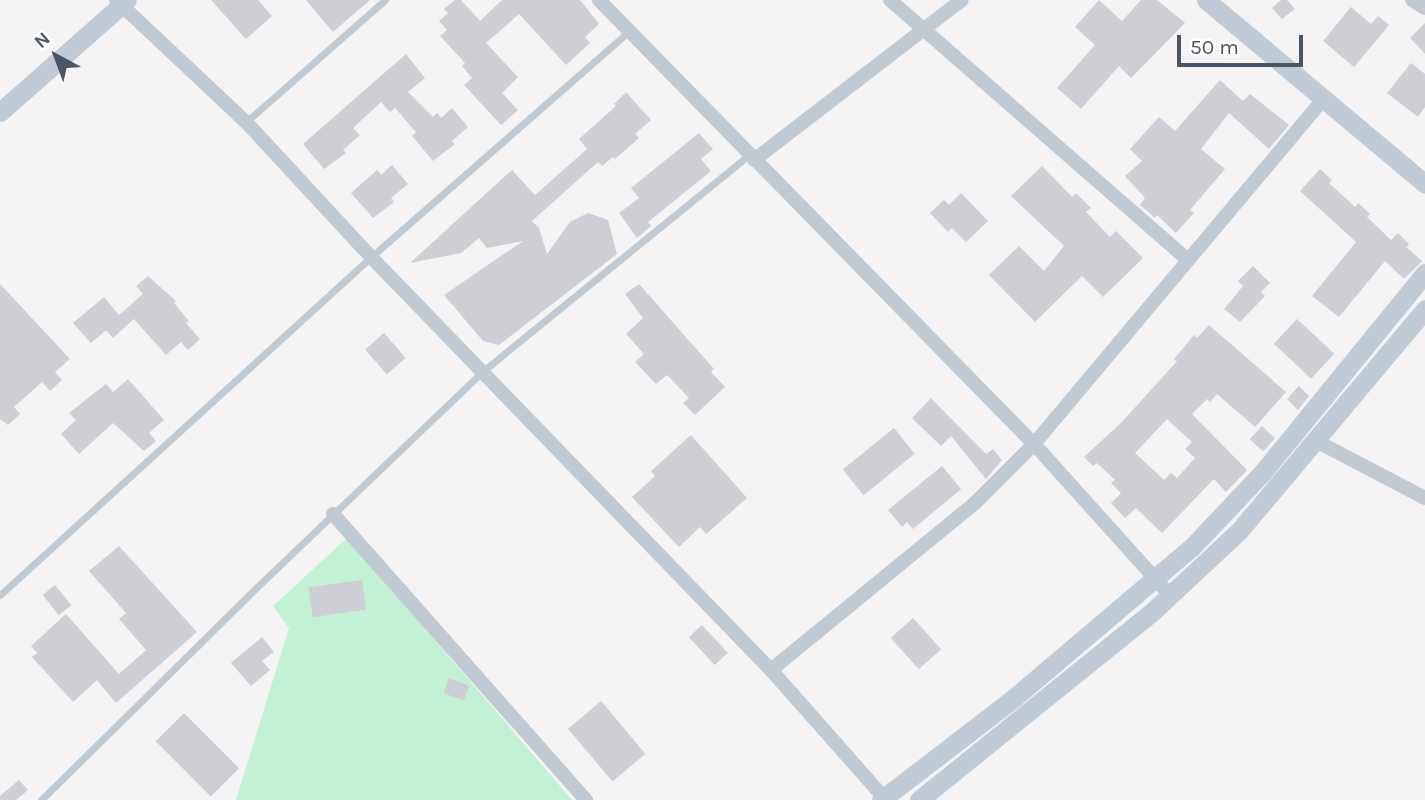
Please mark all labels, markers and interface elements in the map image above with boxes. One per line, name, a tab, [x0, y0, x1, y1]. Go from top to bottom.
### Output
north arrow	[21, 21, 91, 91]
scale bar	[1180, 21, 1306, 65]
text: N	[30, 27, 55, 53]
text: 50 m	[1190, 35, 1239, 59]

